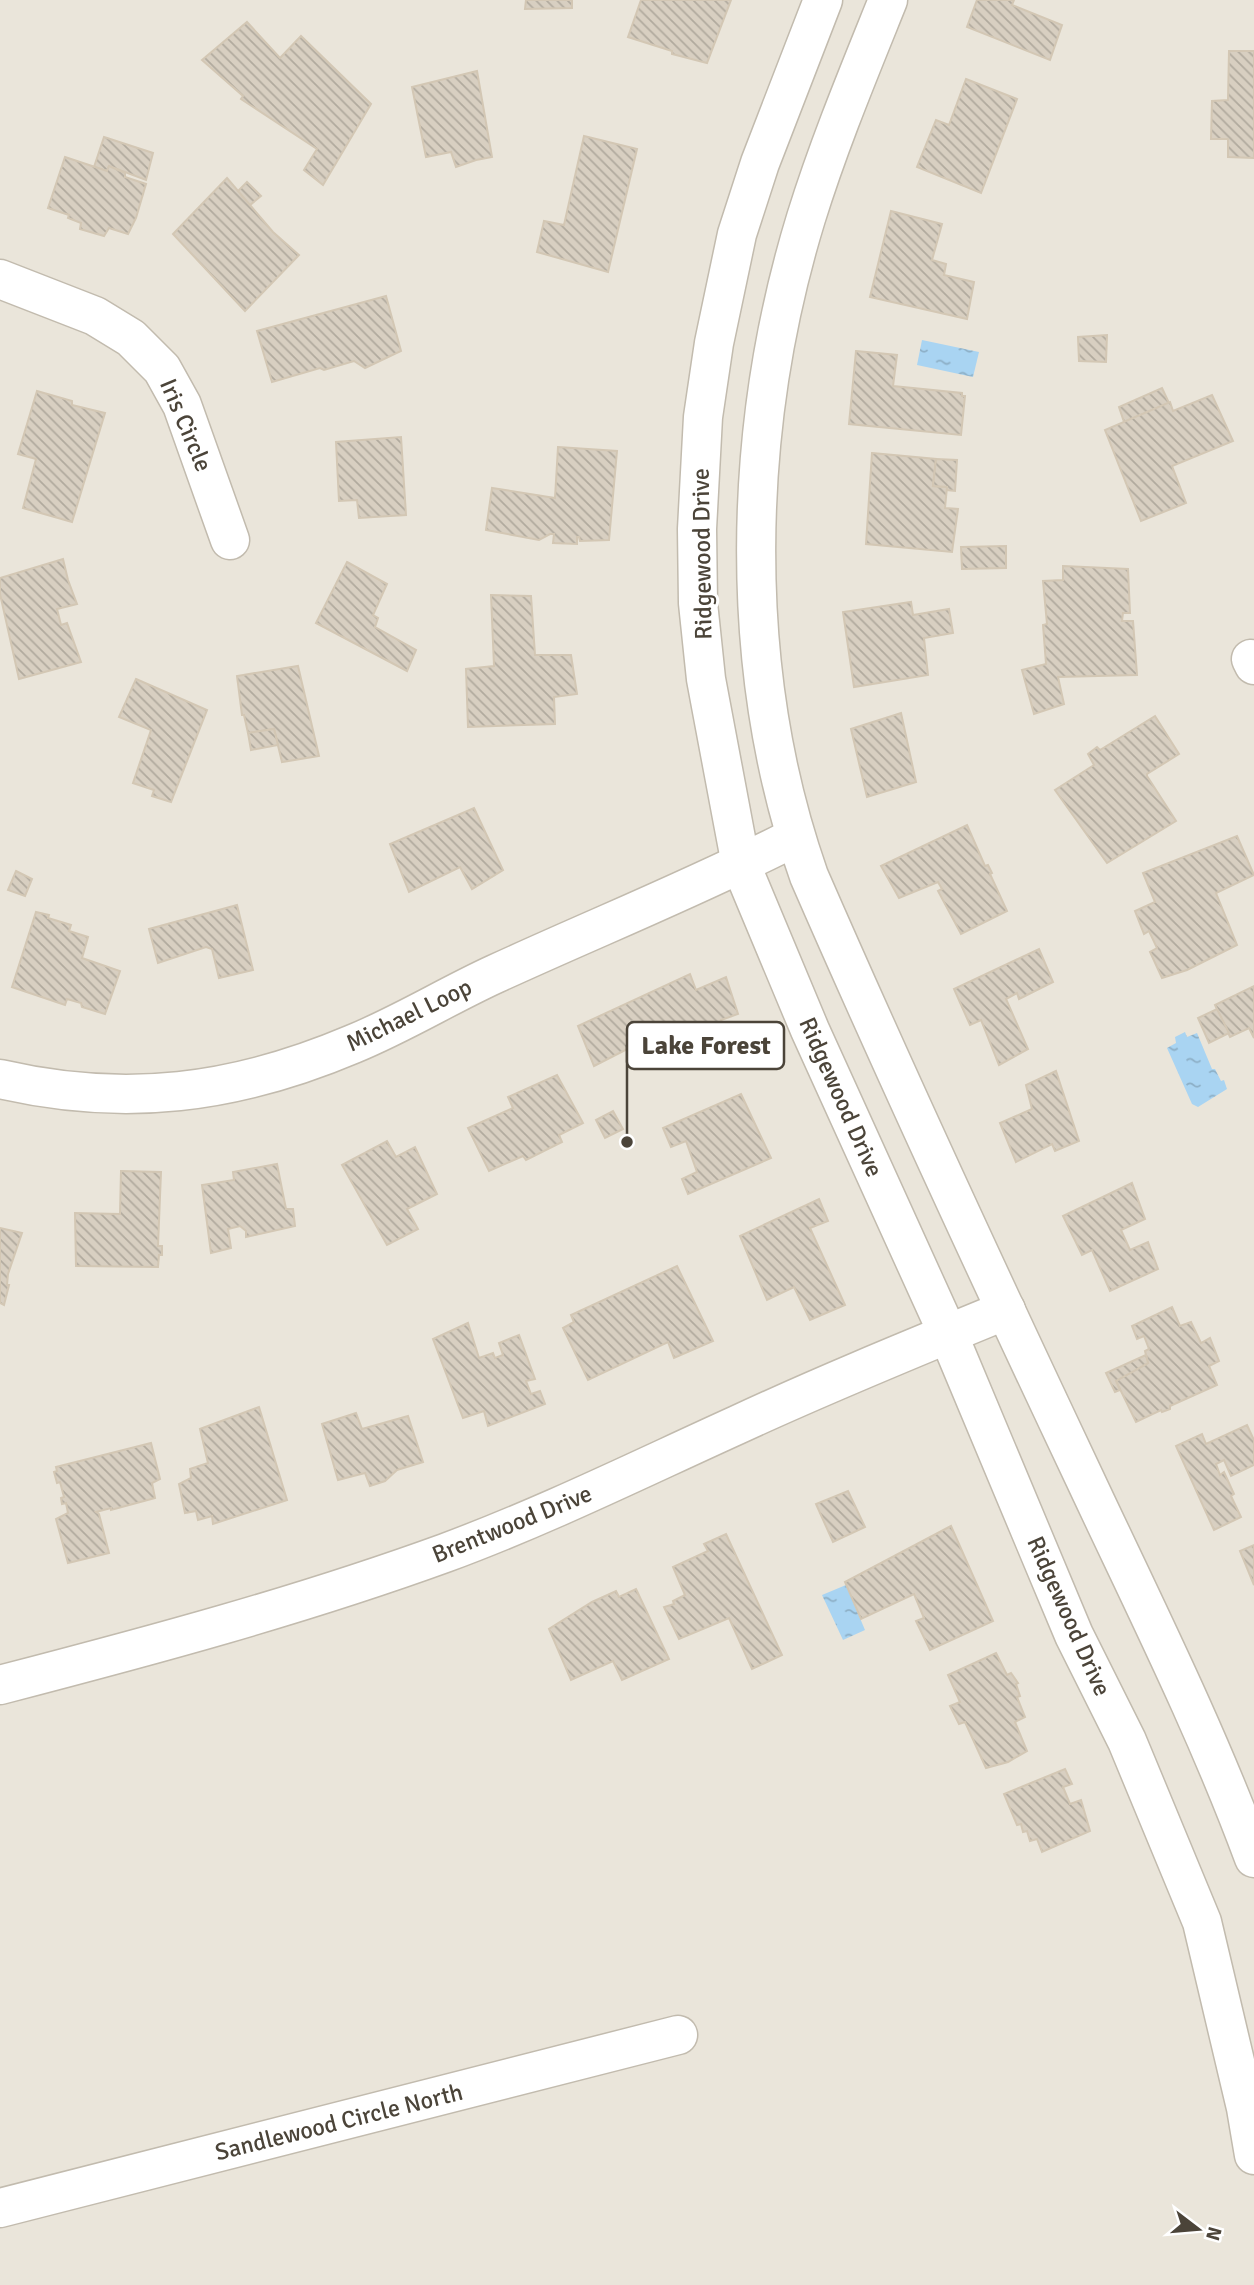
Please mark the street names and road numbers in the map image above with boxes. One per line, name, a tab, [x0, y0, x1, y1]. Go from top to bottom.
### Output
street label: Iris Circle	[153, 374, 219, 476]
street label: Ridgewood Drive	[686, 468, 718, 640]
street label: Michael Loop	[341, 972, 477, 1058]
street label: Ridgewood Drive	[792, 1012, 890, 1182]
street label: Brentwood Drive	[428, 1478, 596, 1570]
street label: Ridgewood Drive	[1020, 1531, 1118, 1701]
street label: Sandlewood Circle North	[212, 2077, 466, 2167]

